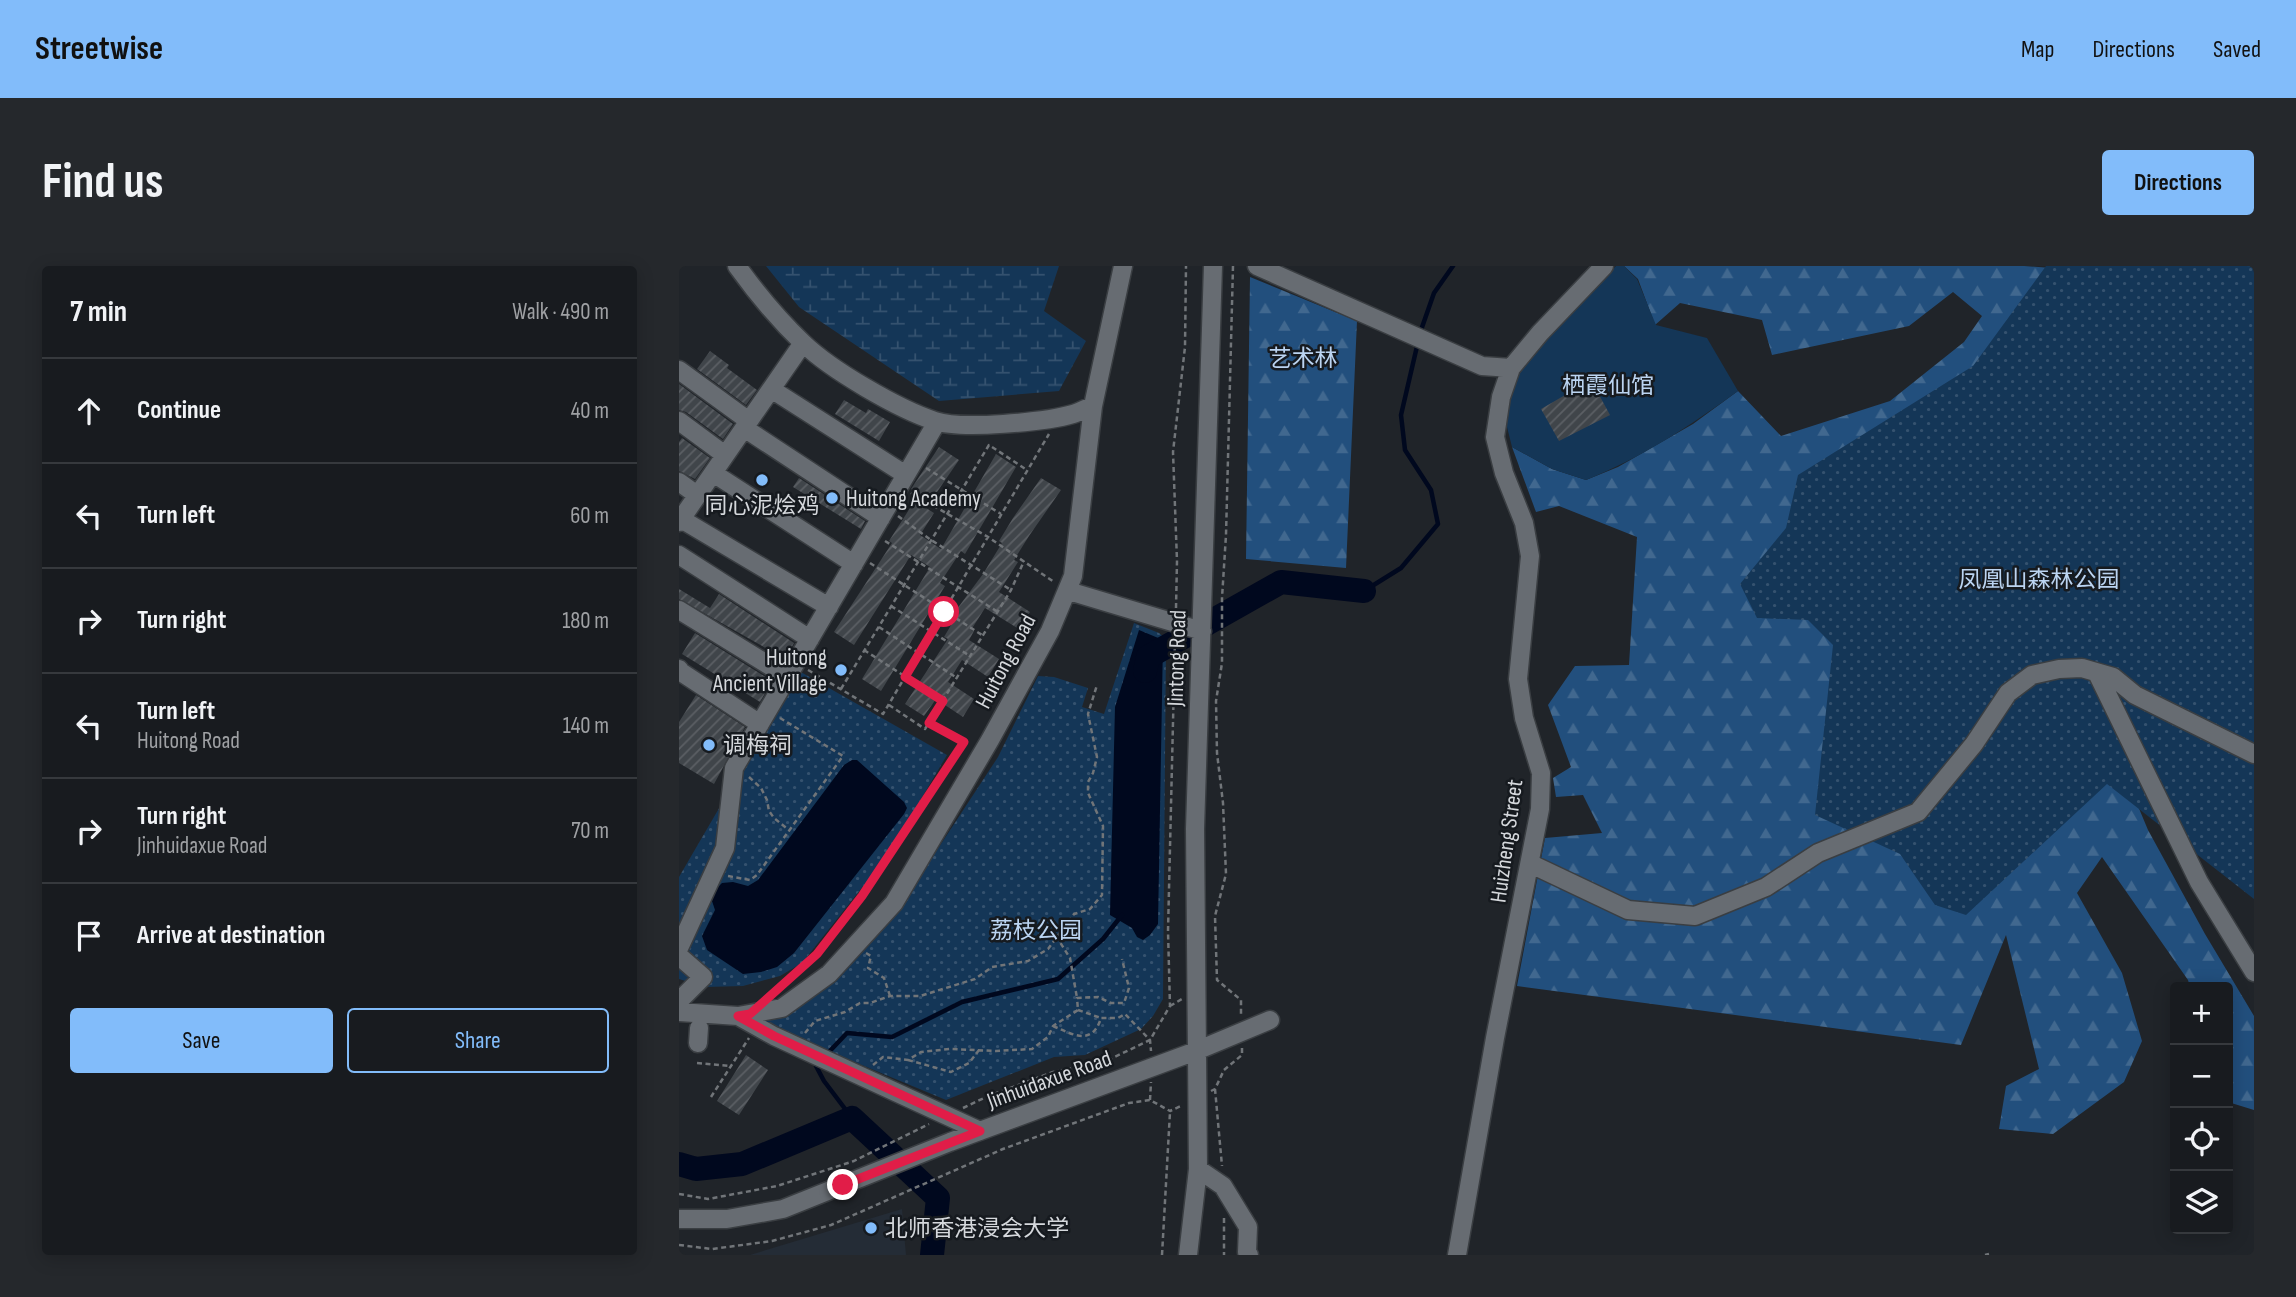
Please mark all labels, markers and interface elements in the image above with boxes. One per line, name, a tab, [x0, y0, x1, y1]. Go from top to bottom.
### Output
text: Streetwise	[35, 29, 163, 69]
text: Map	[2021, 35, 2054, 64]
text: Directions	[2092, 35, 2175, 64]
text: Saved	[2213, 35, 2261, 64]
button: Directions	[2102, 150, 2254, 215]
text: Find us	[42, 153, 164, 212]
text: 7 min	[70, 294, 127, 330]
text: Walk · 490 m	[512, 298, 609, 326]
park label: 艺术林	[1269, 345, 1338, 373]
park label: 栖霞仙馆	[1562, 372, 1654, 400]
icon: ahead	[70, 392, 108, 430]
text: Continue	[137, 395, 221, 426]
text: 40 m	[571, 397, 609, 425]
marker: 同心泥烩鸡	[754, 472, 770, 488]
place label: Huitong Academy	[846, 485, 981, 513]
marker: Huitong Academy	[824, 490, 840, 506]
place label: 同心泥烩鸡	[705, 492, 820, 520]
icon: left	[70, 497, 108, 535]
text: Turn left	[137, 500, 215, 531]
text: 60 m	[570, 502, 609, 530]
park label: 凤凰山森林公园	[1959, 566, 2120, 594]
route start	[928, 596, 959, 627]
icon: right	[70, 602, 108, 640]
text: Turn right	[137, 605, 226, 636]
text: 180 m	[562, 607, 609, 635]
street label: Huitong Road	[969, 609, 1042, 713]
street label: Jintong Road	[1161, 609, 1193, 708]
place label: Huitong Ancient Village	[712, 644, 827, 698]
marker: Huitong Ancient Village	[833, 662, 849, 678]
text: Turn left	[137, 696, 215, 727]
icon: left	[70, 707, 108, 745]
text: 140 m	[563, 712, 609, 740]
text: Huitong Road	[137, 727, 240, 755]
place label: 调梅祠	[723, 732, 792, 760]
marker: 调梅祠	[701, 737, 717, 753]
street label: Huizheng Street	[1484, 778, 1529, 905]
text: Turn right	[137, 801, 226, 832]
icon: right	[70, 812, 108, 850]
text: 70 m	[571, 817, 609, 845]
text: Jinhuidaxue Road	[137, 832, 267, 860]
icon: arrive	[70, 917, 108, 955]
park label: 荔枝公园	[990, 917, 1082, 945]
text: Arrive at destination	[137, 920, 325, 951]
map controls	[2170, 982, 2233, 1234]
button: +	[2170, 982, 2233, 1045]
button: Save	[70, 1008, 333, 1073]
button: Share	[347, 1008, 609, 1073]
street label: Jinhuidaxue Road	[982, 1044, 1115, 1116]
button: −	[2170, 1045, 2233, 1108]
button: locate	[2170, 1108, 2233, 1171]
route end	[827, 1169, 858, 1200]
button: layers	[2170, 1171, 2233, 1234]
place label: 北师香港浸会大学	[885, 1215, 1069, 1243]
marker: 北师香港浸会大学	[863, 1220, 879, 1236]

